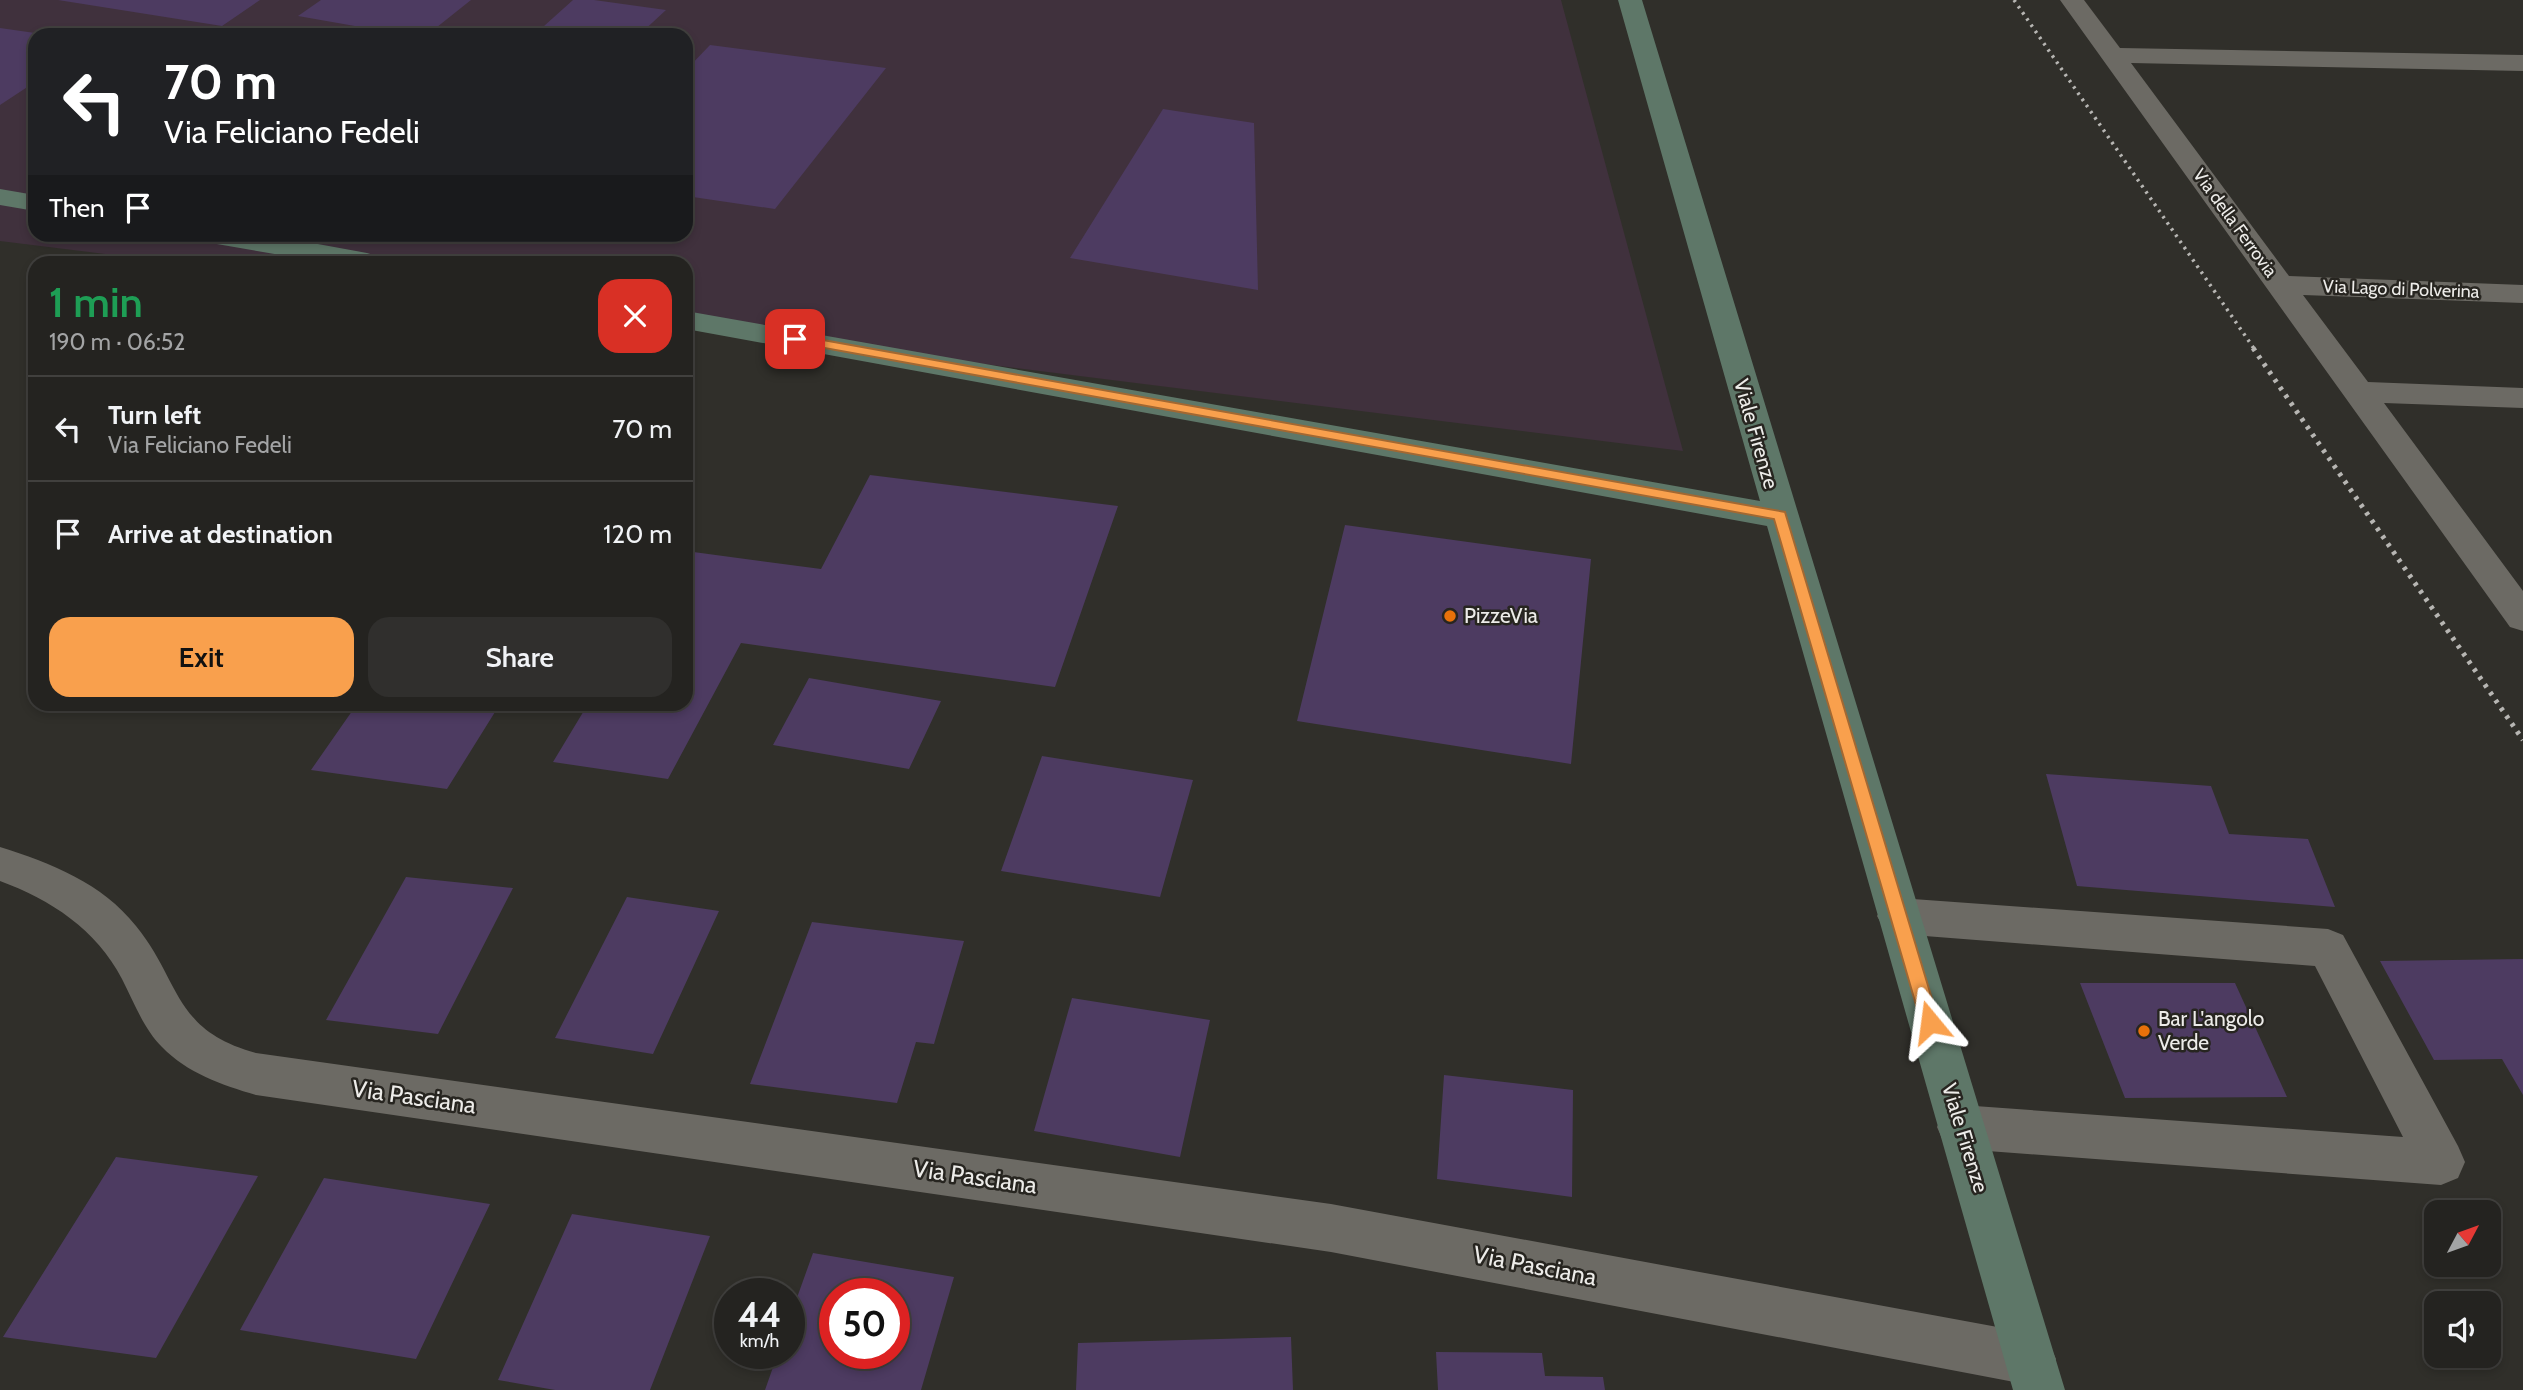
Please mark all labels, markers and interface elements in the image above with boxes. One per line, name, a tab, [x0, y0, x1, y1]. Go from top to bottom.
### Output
text: 70 m	[164, 52, 277, 111]
icon: left	[49, 56, 140, 147]
text: Via Feliciano Fedeli	[164, 112, 420, 151]
street label: Via della Ferrovia	[2188, 164, 2282, 282]
icon: arrive	[119, 189, 157, 227]
text: Then	[49, 192, 105, 224]
street label: Via Lago di Polverina	[2322, 275, 2480, 303]
text: 1 min	[49, 276, 143, 328]
button: close	[598, 279, 672, 353]
pin	[765, 309, 825, 369]
icon: arrive	[776, 320, 814, 358]
text: 190 m · 06:52	[49, 328, 185, 356]
street label: Viale Firenze	[1729, 376, 1784, 492]
text: Turn left	[108, 399, 201, 431]
icon: left	[49, 410, 87, 448]
text: 70 m	[612, 413, 672, 445]
text: Via Feliciano Fedeli	[108, 431, 292, 459]
icon: arrive	[49, 515, 87, 553]
text: Arrive at destination	[108, 518, 333, 550]
text: 120 m	[603, 518, 672, 550]
place label: PizzeVia	[1464, 603, 1538, 628]
marker: PizzeVia	[1442, 608, 1458, 624]
button: Exit	[49, 617, 354, 697]
button: Share	[368, 617, 672, 697]
position arrow	[1893, 985, 1967, 1059]
place label: Bar L'angolo Verde	[2158, 1006, 2264, 1055]
marker: Bar L'angolo Verde	[2136, 1023, 2152, 1039]
street label: Via Pasciana	[350, 1073, 478, 1120]
street label: Viale Firenze	[1937, 1080, 1994, 1196]
street label: Via Pasciana	[911, 1153, 1039, 1200]
north arrow	[2424, 1200, 2501, 1278]
map controls	[2424, 1200, 2501, 1368]
street label: Via Pasciana	[1471, 1239, 1600, 1292]
speed limit sign: 50	[819, 1278, 910, 1369]
button: sound	[2424, 1291, 2501, 1368]
text: 44	[738, 1293, 781, 1336]
text: km/h	[740, 1330, 779, 1352]

